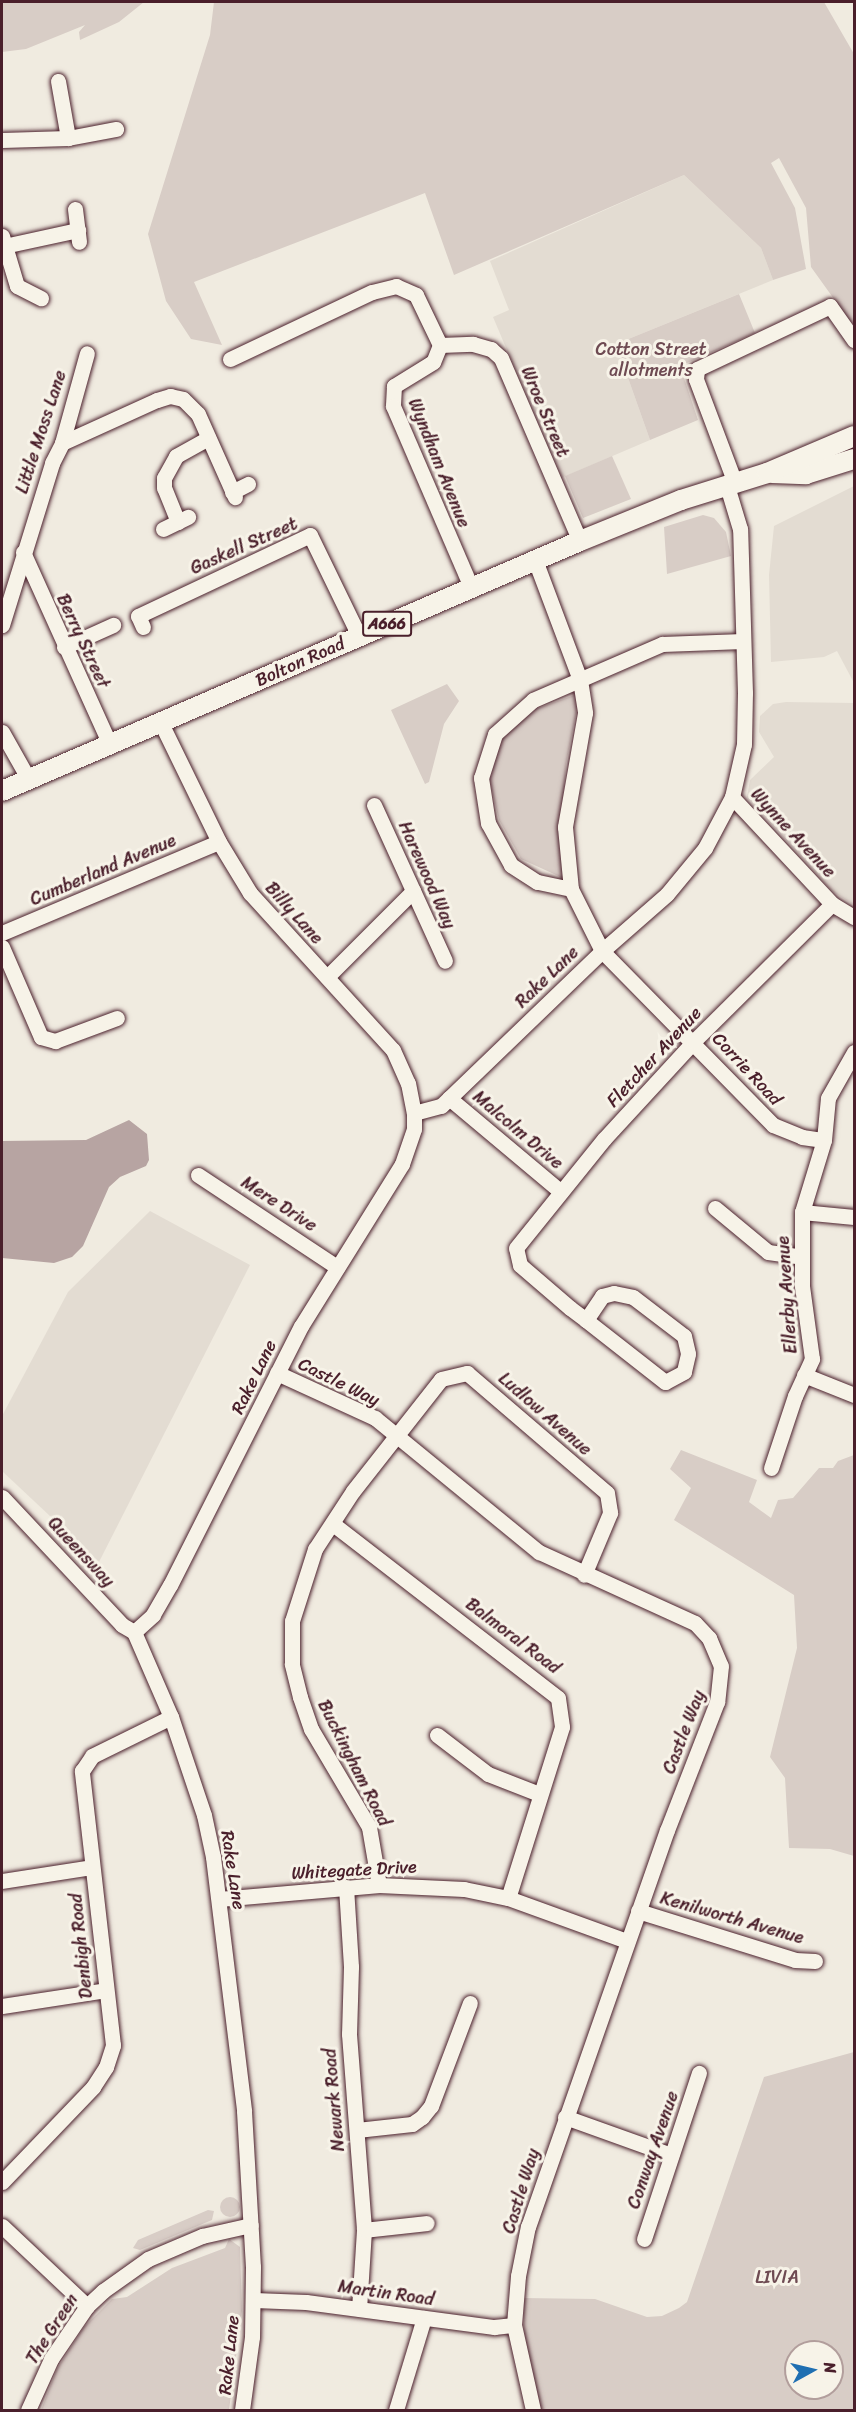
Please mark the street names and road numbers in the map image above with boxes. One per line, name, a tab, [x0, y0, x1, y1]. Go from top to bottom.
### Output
street label: Wroe Street	[516, 363, 574, 461]
street label: Little Moss Lane	[11, 368, 71, 496]
street label: Wyndham Avenue	[403, 396, 475, 530]
street label: Gaskell Street	[187, 513, 301, 579]
street label: Berry Street	[52, 590, 114, 692]
road number: A666	[362, 611, 412, 637]
street label: Bolton Road	[252, 633, 348, 691]
street label: Wynne Avenue	[746, 784, 840, 882]
street label: Harewood Way	[394, 818, 460, 932]
street label: Cumberland Avenue	[27, 829, 179, 911]
street label: Billy Lane	[260, 877, 328, 949]
street label: Rake Lane	[511, 942, 583, 1012]
street label: Fletcher Avenue	[602, 1002, 706, 1112]
street label: Corrie Road	[708, 1028, 786, 1110]
street label: Malcolm Drive	[468, 1086, 568, 1174]
street label: Mere Drive	[237, 1172, 321, 1236]
street label: Ellerby Avenue	[772, 1235, 802, 1355]
street label: Rake Lane	[227, 1336, 281, 1418]
street label: Castle Way	[295, 1353, 383, 1411]
street label: Ludlow Avenue	[494, 1368, 596, 1460]
street label: Queensway	[43, 1512, 119, 1592]
street label: Balmoral Road	[461, 1593, 565, 1679]
street label: Castle Way	[658, 1687, 710, 1777]
street label: Buckingham Road	[313, 1696, 395, 1830]
street label: Rake Lane	[216, 1829, 250, 1911]
street label: Whitegate Drive	[290, 1856, 418, 1884]
street label: Kenilworth Avenue	[658, 1887, 806, 1949]
street label: Denbigh Road	[65, 1892, 97, 2000]
street label: Newark Road	[319, 2048, 349, 2152]
street label: Conway Avenue	[623, 2088, 683, 2212]
street label: Castle Way	[498, 2146, 544, 2236]
street label: Martin Road	[336, 2276, 436, 2310]
street label: The Green	[21, 2289, 83, 2369]
street label: Rake Lane	[214, 2314, 244, 2396]

